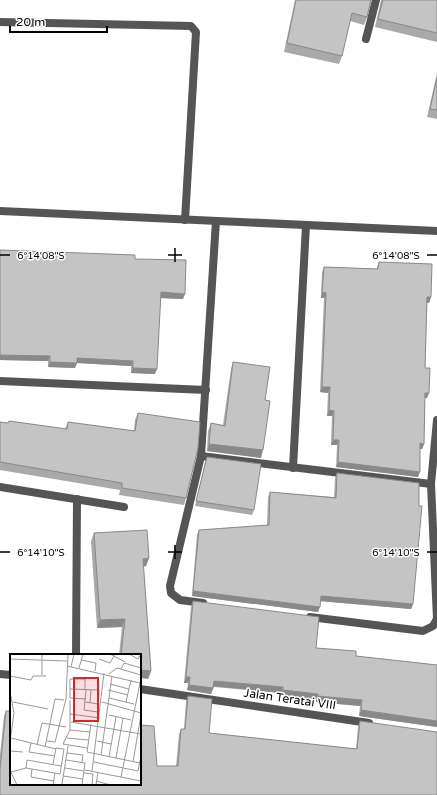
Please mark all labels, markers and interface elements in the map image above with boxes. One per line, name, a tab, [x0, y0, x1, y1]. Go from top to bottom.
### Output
scale bar	[10, 8, 107, 34]
text: 20 m	[16, 15, 45, 29]
text: 6°14'08"S	[17, 250, 65, 262]
text: 6°14'08"S	[372, 250, 420, 262]
text: 6°14'10"S	[17, 547, 65, 559]
text: 6°14'10"S	[372, 547, 420, 559]
inset map	[10, 654, 141, 785]
street label: Jalan Teratai VIII	[243, 686, 337, 712]

